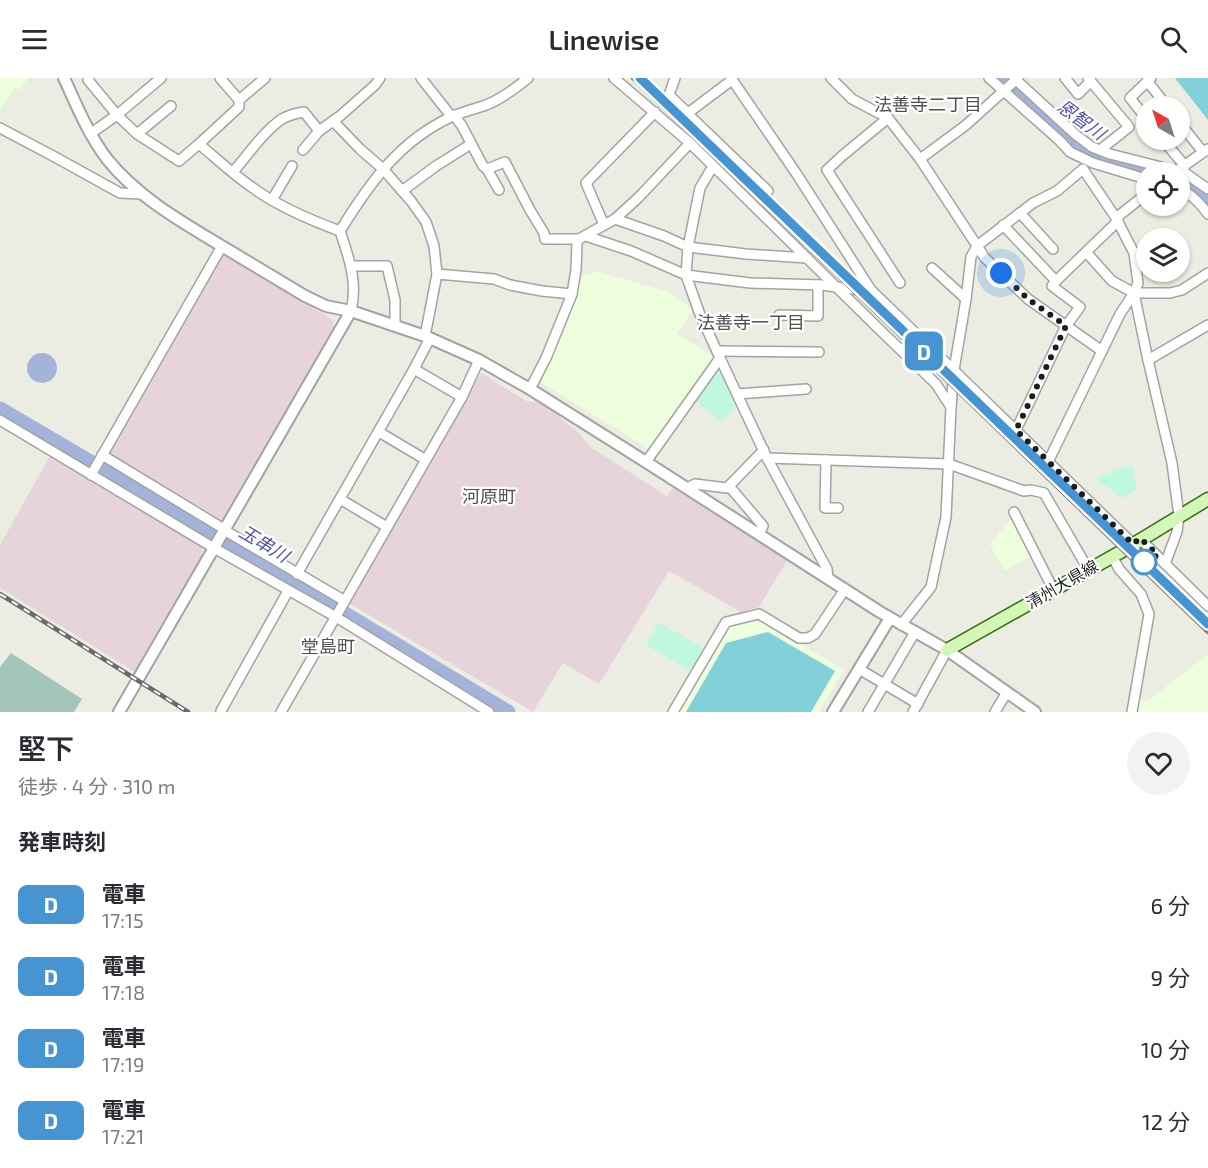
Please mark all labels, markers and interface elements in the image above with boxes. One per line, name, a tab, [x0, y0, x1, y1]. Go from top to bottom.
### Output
icon: menu	[18, 23, 51, 56]
text: Linewise	[549, 23, 659, 55]
icon: search	[1157, 23, 1190, 56]
district label: 法善寺二丁目	[874, 93, 982, 115]
water label: 恩智川	[1053, 94, 1112, 145]
north arrow	[1136, 96, 1190, 150]
map controls	[1136, 96, 1190, 282]
button: locate	[1136, 162, 1190, 216]
button: layers	[1136, 228, 1190, 282]
your location	[986, 258, 1016, 288]
district label: 法善寺一丁目	[697, 311, 805, 333]
line badge: D	[904, 332, 944, 370]
text: D	[917, 339, 931, 364]
district label: 河原町	[462, 485, 516, 507]
water label: 玉串川	[236, 520, 295, 568]
unlabelled marker	[1131, 549, 1157, 575]
street label: 清州大県線	[1022, 555, 1101, 612]
district label: 堂島町	[301, 635, 355, 657]
text: 堅下	[18, 731, 74, 765]
button: heart	[1127, 732, 1190, 795]
text: 徒歩 · 4 分 · 310 m	[18, 774, 175, 798]
text: 発車時刻	[18, 828, 106, 854]
text: 電車	[102, 880, 146, 906]
text: D	[44, 892, 58, 917]
text: 6 分	[1151, 892, 1190, 918]
text: 17:15	[102, 908, 144, 932]
text: 電車	[102, 952, 146, 978]
text: D	[44, 964, 58, 989]
text: 9 分	[1151, 964, 1190, 990]
text: 17:18	[102, 980, 145, 1004]
text: 電車	[102, 1024, 146, 1050]
text: D	[44, 1036, 58, 1061]
text: 10 分	[1141, 1036, 1190, 1062]
text: 17:19	[102, 1052, 144, 1076]
text: 電車	[102, 1096, 146, 1122]
text: D	[44, 1108, 58, 1133]
text: 12 分	[1142, 1108, 1190, 1134]
text: 17:21	[102, 1124, 144, 1148]

